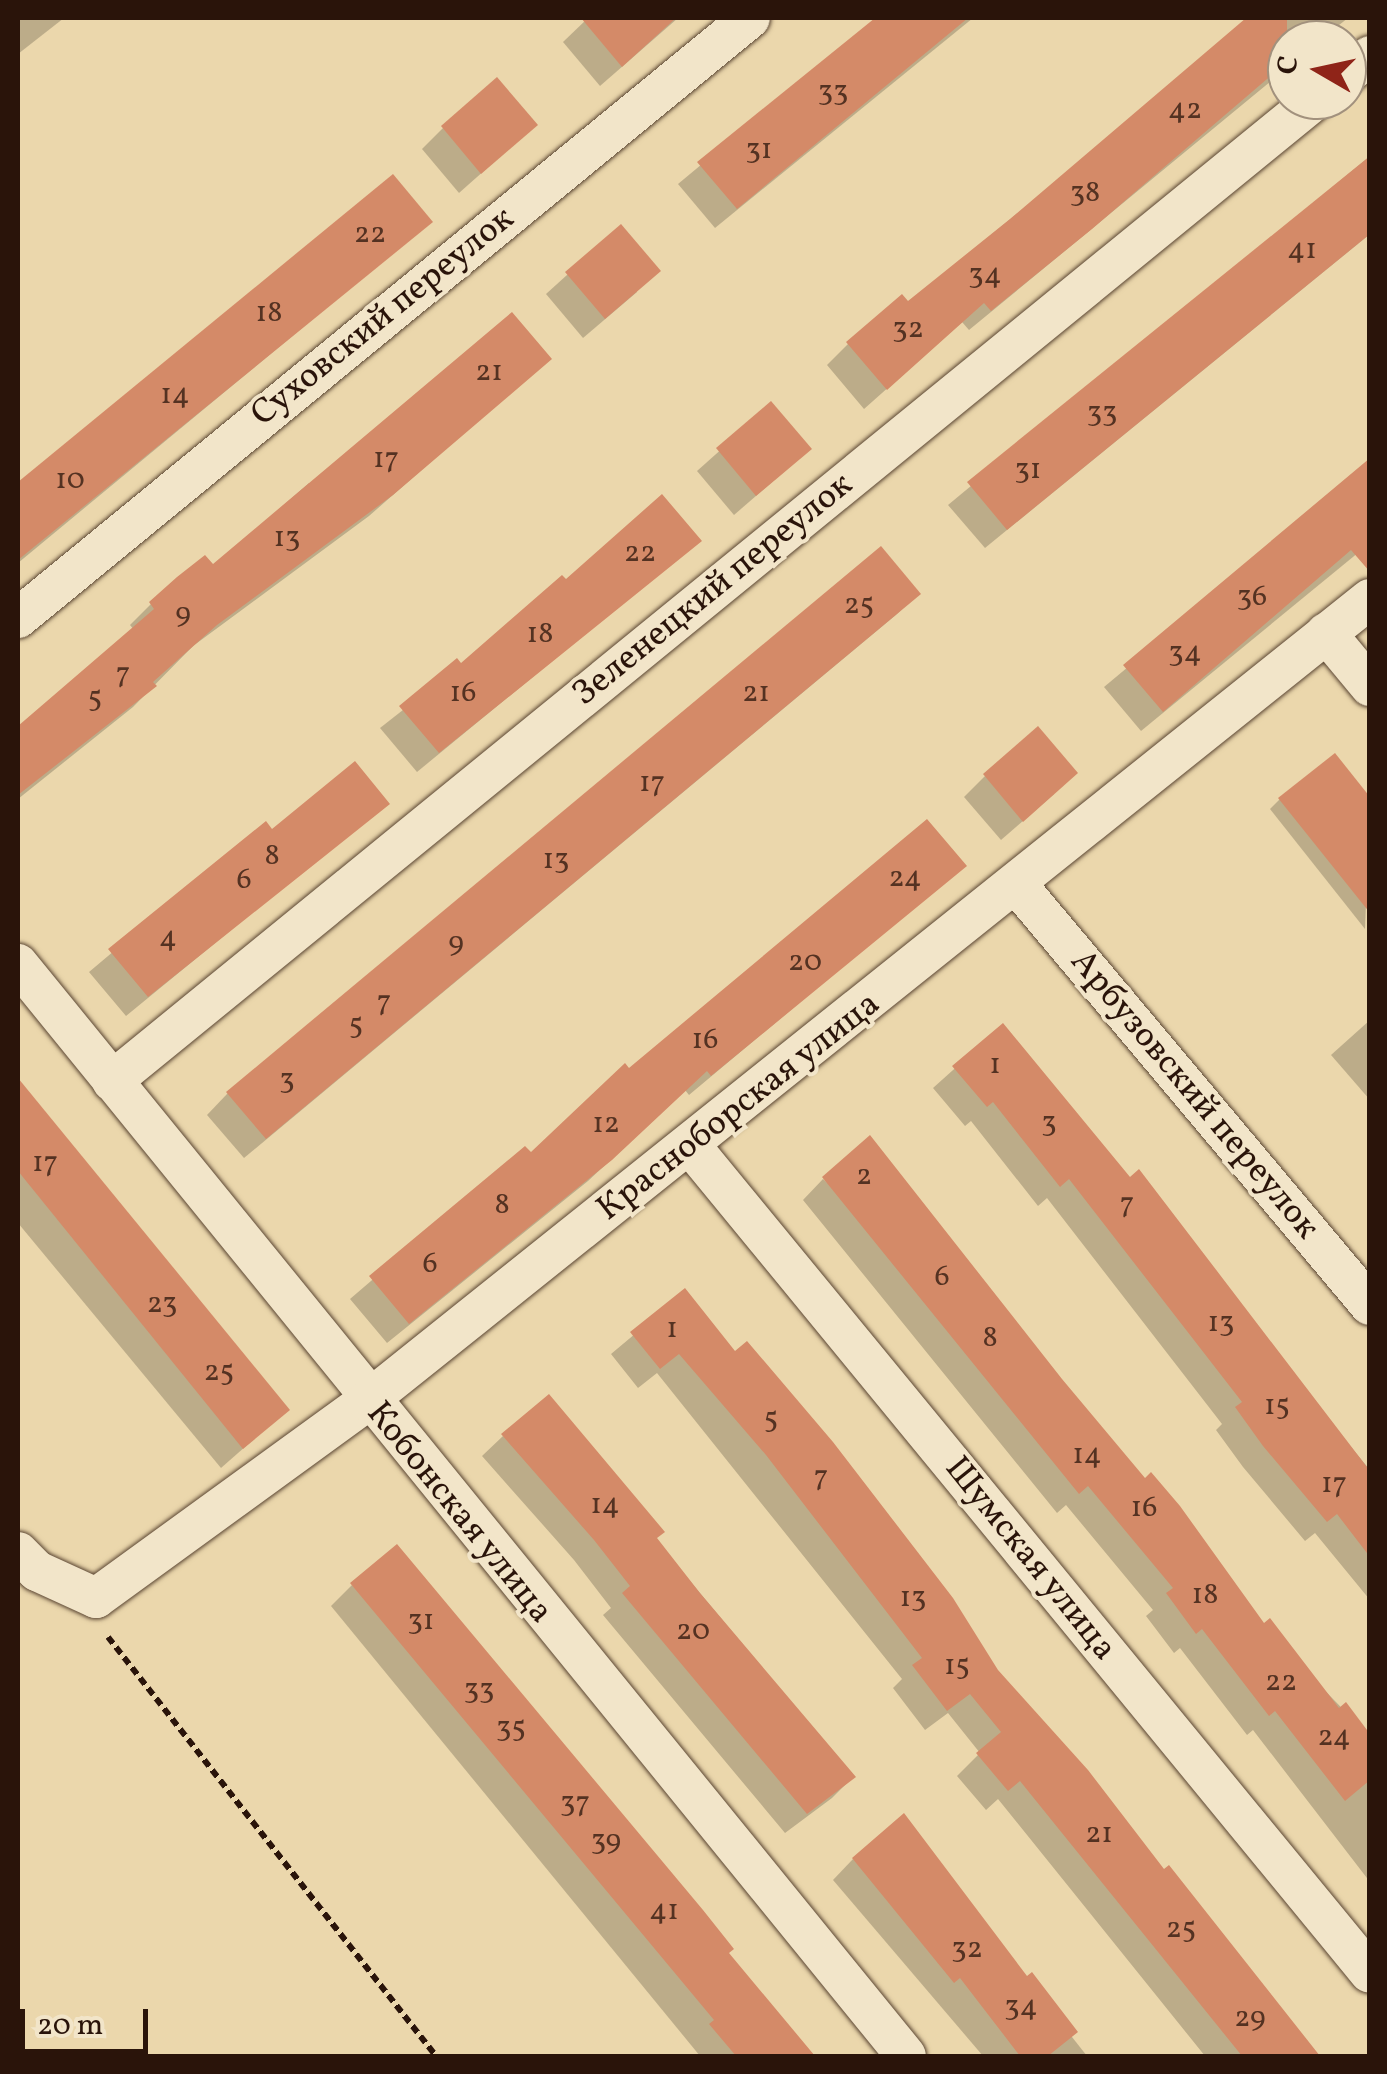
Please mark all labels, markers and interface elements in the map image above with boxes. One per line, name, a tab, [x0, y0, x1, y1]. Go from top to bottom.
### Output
north arrow	[1267, 20, 1367, 120]
text: С	[1268, 54, 1310, 77]
house number: 33	[818, 74, 848, 110]
house number: 42	[1168, 92, 1202, 128]
house number: 31	[745, 132, 773, 168]
house number: 38	[1070, 175, 1100, 211]
street label: Суховский переулок	[243, 198, 523, 436]
house number: 22	[354, 216, 386, 252]
house number: 41	[1287, 232, 1317, 268]
house number: 34	[968, 257, 1002, 293]
house number: 18	[256, 295, 282, 331]
house number: 32	[892, 311, 924, 347]
house number: 21	[475, 354, 503, 390]
house number: 14	[160, 377, 190, 413]
house number: 33	[1087, 395, 1117, 431]
house number: 17	[373, 441, 399, 477]
house number: 31	[1014, 452, 1042, 488]
house number: 10	[55, 462, 85, 498]
street label: Зеленецкий переулок	[565, 464, 861, 716]
house number: 13	[273, 520, 301, 556]
house number: 22	[624, 535, 656, 571]
house number: 36	[1237, 579, 1267, 615]
house number: 25	[844, 587, 874, 623]
house number: 9	[175, 596, 191, 632]
house number: 18	[527, 616, 553, 652]
house number: 34	[1168, 635, 1202, 671]
house number: 7	[116, 656, 130, 692]
house number: 16	[450, 675, 476, 711]
house number: 21	[742, 675, 770, 711]
house number: 5	[88, 680, 102, 716]
house number: 17	[639, 765, 665, 801]
house number: 8	[264, 838, 280, 874]
house number: 13	[542, 842, 570, 878]
house number: 24	[888, 860, 922, 896]
house number: 6	[236, 862, 252, 898]
house number: 4	[159, 920, 177, 956]
house number: 9	[448, 925, 464, 961]
street label: Арбузовский переулок	[1061, 942, 1327, 1248]
house number: 20	[788, 944, 822, 980]
street label: Красноборская улица	[589, 983, 889, 1231]
house number: 7	[377, 984, 391, 1020]
house number: 5	[349, 1007, 363, 1043]
house number: 16	[692, 1022, 718, 1058]
house number: 1	[989, 1047, 1001, 1083]
house number: 3	[279, 1062, 295, 1098]
house number: 3	[1041, 1105, 1057, 1141]
house number: 12	[592, 1106, 620, 1142]
house number: 17	[32, 1145, 58, 1181]
house number: 2	[856, 1158, 872, 1194]
house number: 7	[1120, 1186, 1134, 1222]
house number: 8	[494, 1187, 510, 1223]
house number: 6	[422, 1246, 438, 1282]
house number: 6	[934, 1259, 950, 1295]
house number: 23	[147, 1286, 177, 1322]
house number: 13	[1207, 1305, 1235, 1341]
house number: 1	[666, 1311, 678, 1347]
house number: 8	[982, 1320, 998, 1356]
house number: 25	[204, 1354, 234, 1390]
house number: 15	[1264, 1388, 1290, 1424]
street label: Кобонская улица	[357, 1393, 561, 1633]
house number: 5	[764, 1401, 778, 1437]
house number: 14	[1072, 1437, 1102, 1473]
street label: Шумская улица	[935, 1448, 1125, 1670]
house number: 7	[814, 1459, 828, 1495]
house number: 17	[1321, 1466, 1347, 1502]
house number: 14	[590, 1487, 620, 1523]
house number: 16	[1131, 1490, 1157, 1526]
house number: 18	[1192, 1577, 1218, 1613]
house number: 13	[899, 1580, 927, 1616]
house number: 31	[407, 1603, 435, 1639]
house number: 20	[676, 1613, 710, 1649]
house number: 15	[944, 1648, 970, 1684]
house number: 22	[1265, 1664, 1297, 1700]
house number: 33	[464, 1672, 494, 1708]
house number: 35	[496, 1710, 526, 1746]
house number: 24	[1317, 1719, 1351, 1755]
house number: 37	[560, 1785, 590, 1821]
house number: 21	[1085, 1816, 1113, 1852]
house number: 39	[591, 1823, 621, 1859]
house number: 41	[649, 1893, 679, 1929]
house number: 25	[1166, 1911, 1196, 1947]
house number: 32	[951, 1931, 983, 1967]
scale bar	[25, 1989, 152, 2051]
house number: 34	[1004, 1989, 1038, 2025]
house number: 29	[1234, 2000, 1266, 2036]
text: 20 m	[37, 2005, 103, 2047]

